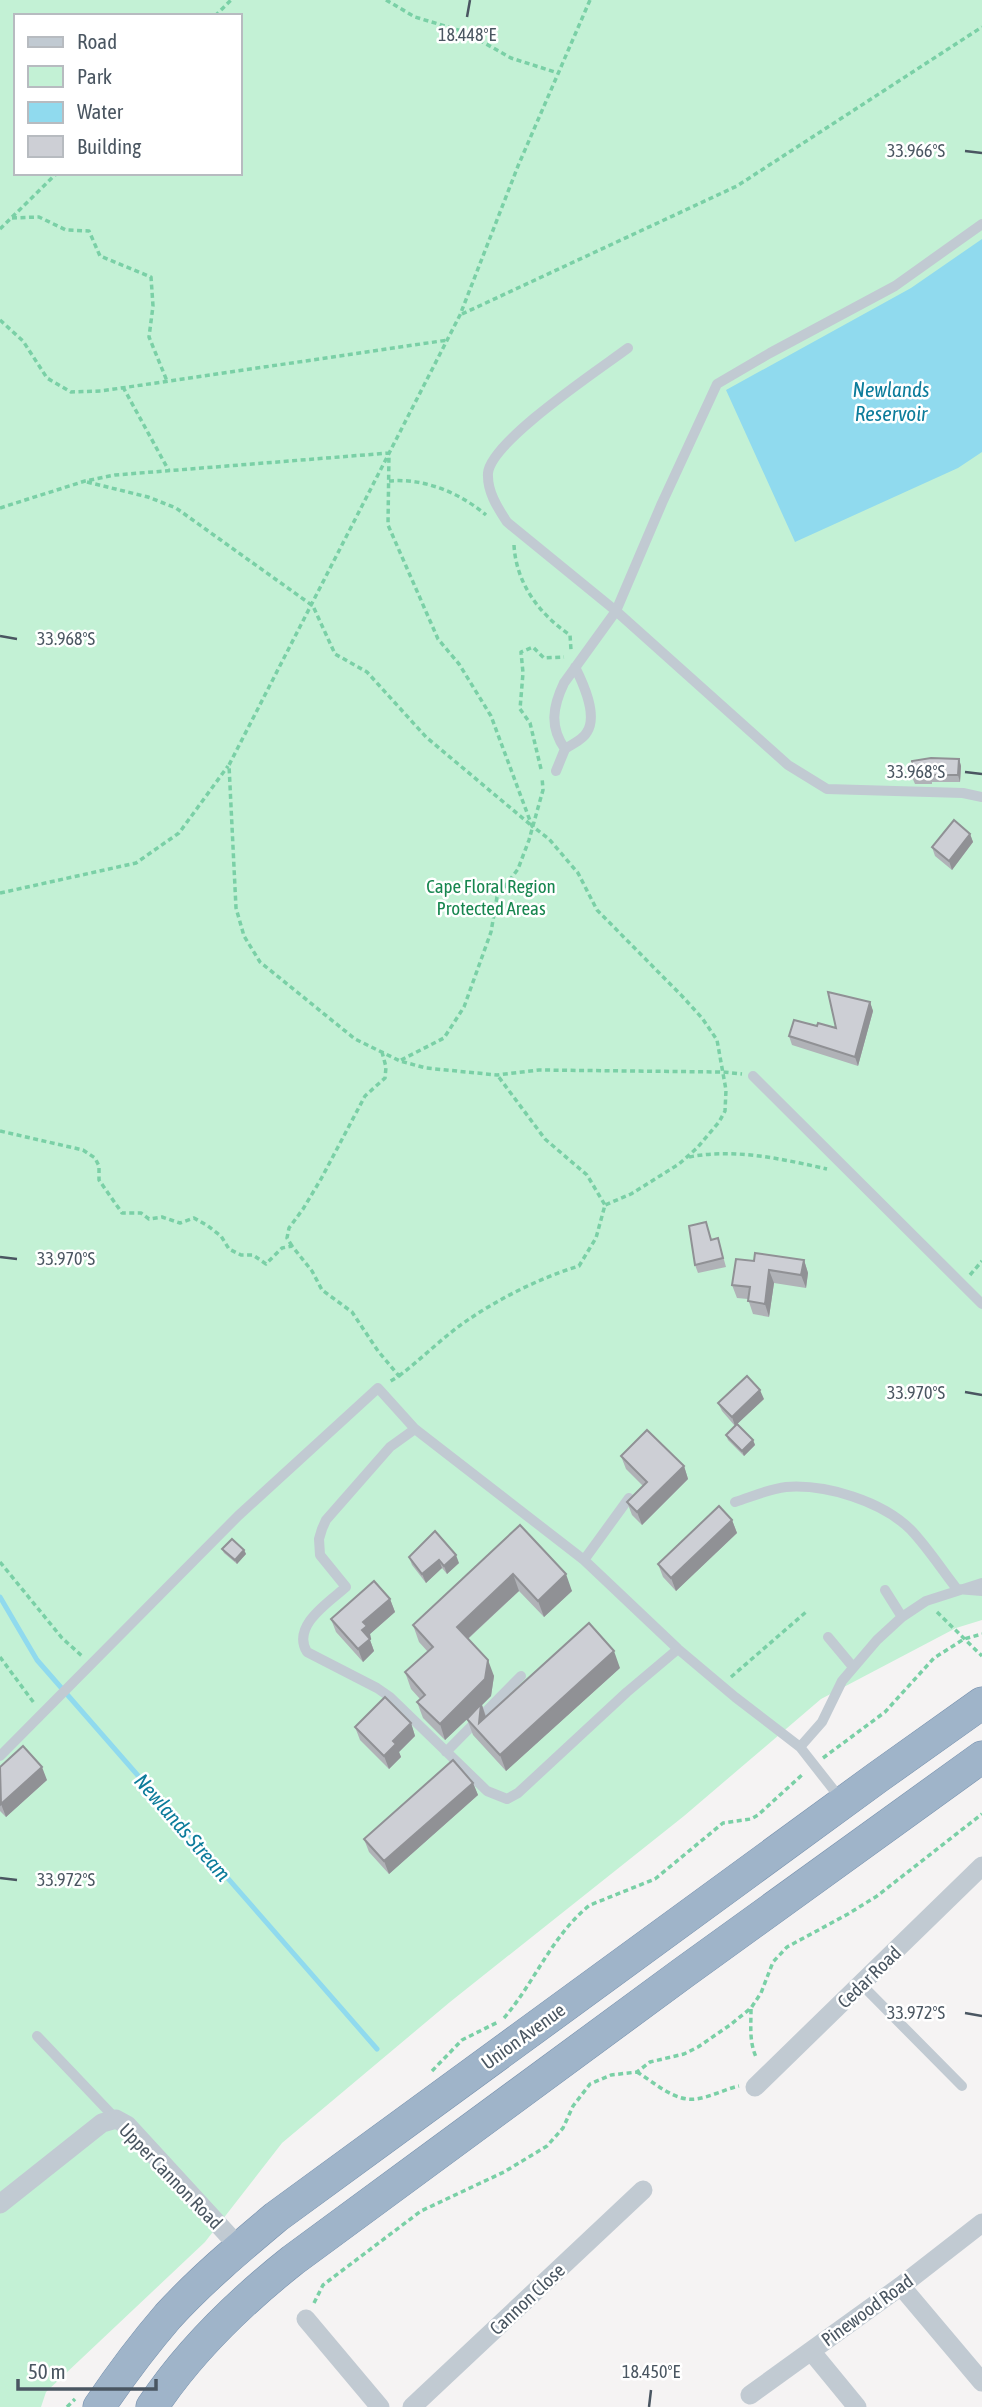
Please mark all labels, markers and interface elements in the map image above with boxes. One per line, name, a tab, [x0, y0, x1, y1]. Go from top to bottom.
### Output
legend	[14, 14, 242, 175]
text: 18.448°E	[438, 24, 496, 45]
text: Road	[77, 29, 117, 53]
text: Park	[77, 64, 112, 88]
text: Water	[77, 99, 124, 123]
text: Building	[77, 134, 141, 158]
text: 33.966°S	[887, 140, 945, 161]
water label: Newlands Reservoir	[853, 377, 929, 425]
text: 33.968°S	[37, 628, 95, 649]
text: 33.968°S	[887, 761, 945, 782]
park label: Cape Floral Region Protected Areas	[426, 875, 556, 919]
text: 33.970°S	[37, 1248, 95, 1269]
text: 33.970°S	[887, 1382, 945, 1403]
water label: Newlands Stream	[130, 1769, 236, 1885]
text: 33.972°S	[37, 1869, 95, 1890]
street label: Cedar Road	[833, 1942, 905, 2012]
street label: Union Avenue	[477, 1998, 569, 2074]
text: 33.972°S	[887, 2002, 945, 2023]
street label: Upper Cannon Road	[115, 2118, 227, 2234]
street label: Cannon Close	[485, 2259, 569, 2339]
street label: Pinewood Road	[817, 2269, 917, 2351]
scale bar	[18, 2348, 156, 2392]
text: 50 m	[28, 2359, 66, 2383]
text: 18.450°E	[622, 2361, 680, 2382]

